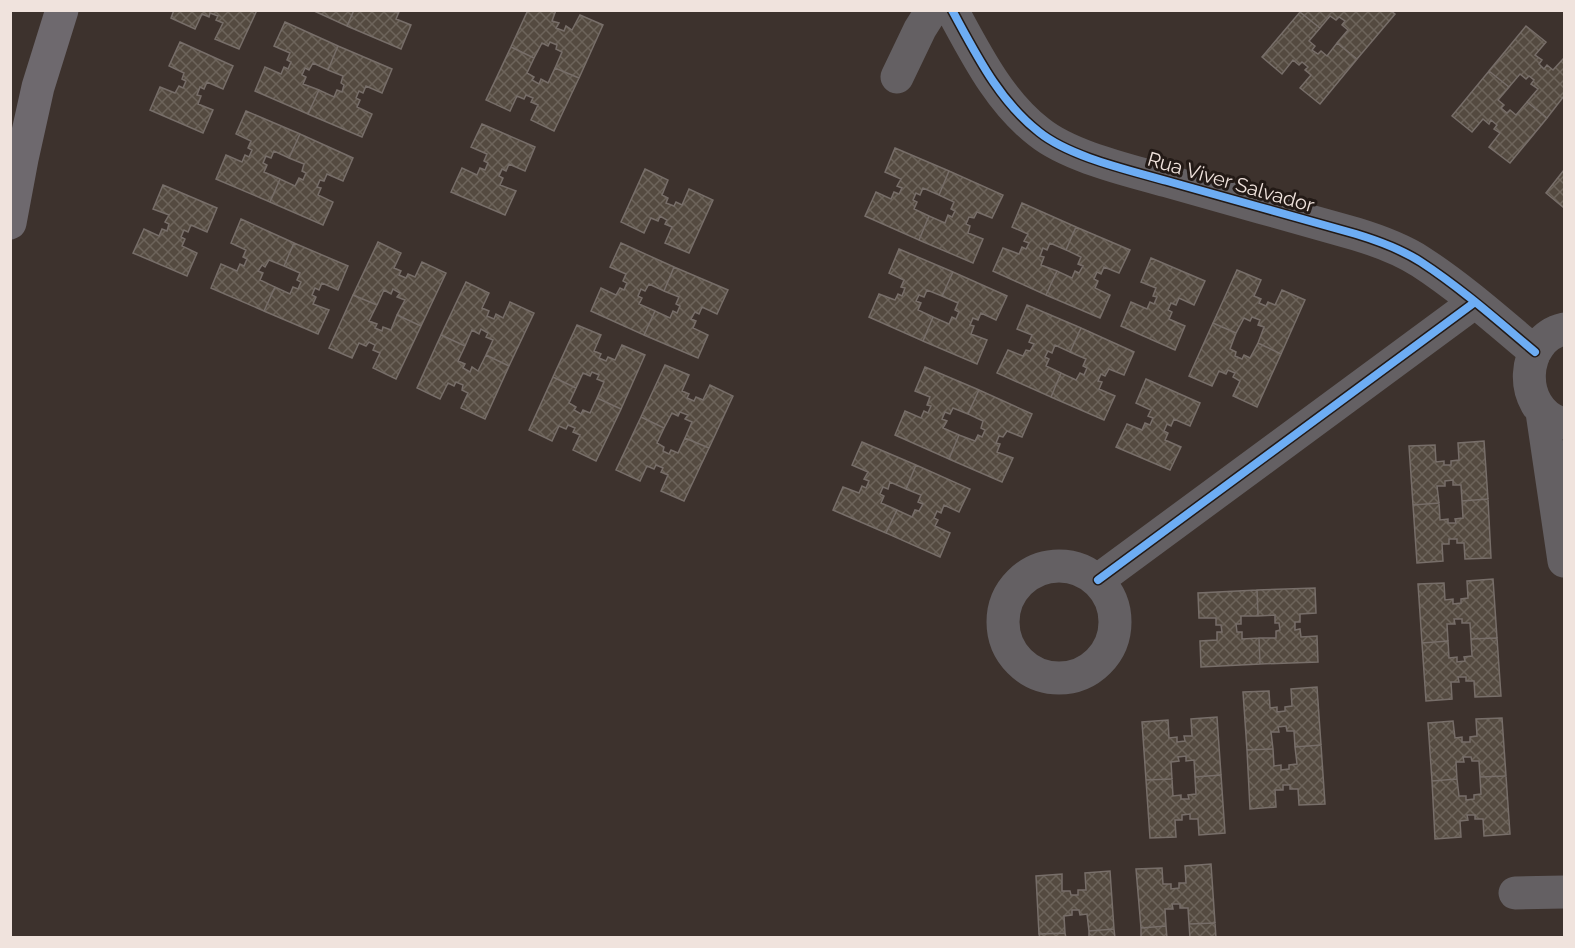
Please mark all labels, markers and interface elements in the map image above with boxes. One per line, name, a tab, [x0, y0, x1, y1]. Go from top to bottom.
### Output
street label: Rua Viver Salvador	[1145, 147, 1317, 217]

